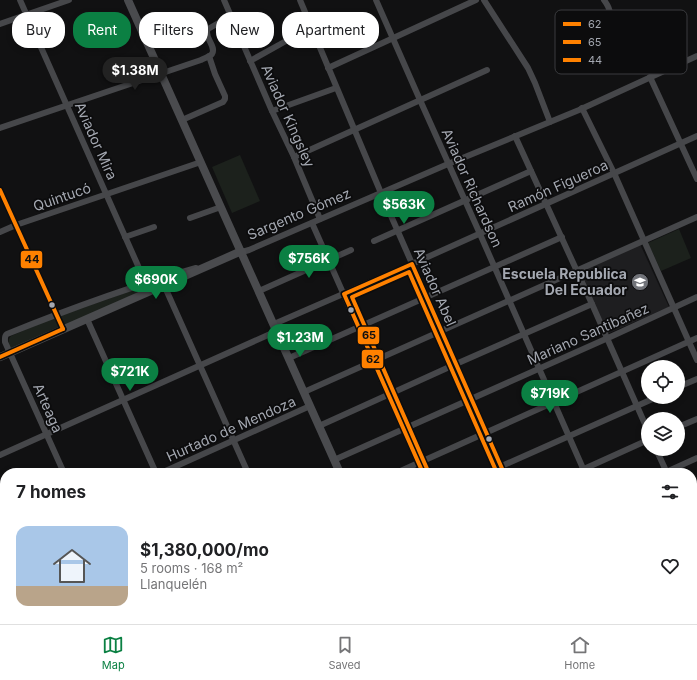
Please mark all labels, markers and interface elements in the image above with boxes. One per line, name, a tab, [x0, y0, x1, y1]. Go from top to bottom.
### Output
legend	[555, 10, 687, 74]
chip: Buy	[12, 12, 65, 48]
chip: Rent	[73, 12, 131, 48]
chip: Filters	[139, 12, 208, 48]
chip: New	[216, 12, 274, 48]
chip: Apartment	[282, 12, 379, 48]
text: 62	[588, 17, 602, 31]
text: 65	[588, 35, 602, 49]
text: 44	[588, 53, 602, 67]
pin: $1.38M	[102, 57, 168, 91]
text: $1.38M	[111, 62, 159, 78]
street label: Aviador Kingsley	[258, 62, 319, 170]
street label: Aviador Mira	[72, 99, 121, 182]
street label: Aviador Richardson	[439, 126, 506, 250]
street label: Ramón Figueroa	[505, 156, 610, 215]
street label: Quintucó	[31, 179, 93, 214]
street label: Sargento Gómez	[245, 184, 353, 243]
pin: $563K	[376, 191, 432, 225]
text: $563K	[382, 196, 426, 212]
pin: $756K	[281, 245, 337, 279]
street label: Aviador Abel	[411, 245, 460, 329]
line badge: 44	[20, 250, 43, 269]
text: $756K	[288, 250, 330, 266]
text: 44	[25, 252, 39, 266]
place label: Escuela Republica Del Ecuador	[502, 265, 627, 298]
pin: $690K	[128, 266, 184, 300]
text: $690K	[134, 271, 178, 287]
school or university icon: Escuela Republica Del Ecuador	[630, 272, 650, 292]
street label: Mariano Santibañez	[524, 299, 651, 368]
unlabelled marker	[47, 300, 57, 310]
unlabelled marker	[346, 305, 356, 315]
pin: $1.23M	[267, 324, 333, 358]
line badge: 65	[357, 326, 380, 345]
text: 65	[362, 328, 376, 342]
text: $1.23M	[276, 329, 324, 345]
line badge: 62	[361, 349, 384, 369]
text: 62	[366, 352, 380, 366]
pin: $721K	[102, 358, 158, 392]
map controls	[641, 360, 685, 456]
button: locate	[641, 360, 685, 404]
text: $721K	[110, 363, 150, 379]
street label: Arteaga	[30, 380, 67, 435]
pin: $719K	[522, 380, 578, 414]
text: $719K	[530, 385, 570, 401]
street label: Hurtado de Mendoza	[164, 392, 298, 465]
button: layers	[641, 412, 685, 456]
unlabelled marker	[484, 434, 494, 444]
icon: filters	[659, 481, 681, 503]
text: 7 homes	[16, 482, 86, 502]
text: $1,380,000/mo	[140, 540, 269, 560]
icon: home	[48, 542, 96, 590]
icon: heart	[659, 555, 681, 577]
text: 5 rooms · 168 m²	[140, 560, 243, 576]
text: Llanquelén	[140, 576, 207, 592]
tab: Map	[102, 634, 125, 672]
tab: Saved	[328, 634, 361, 672]
tab: Home	[564, 634, 595, 672]

